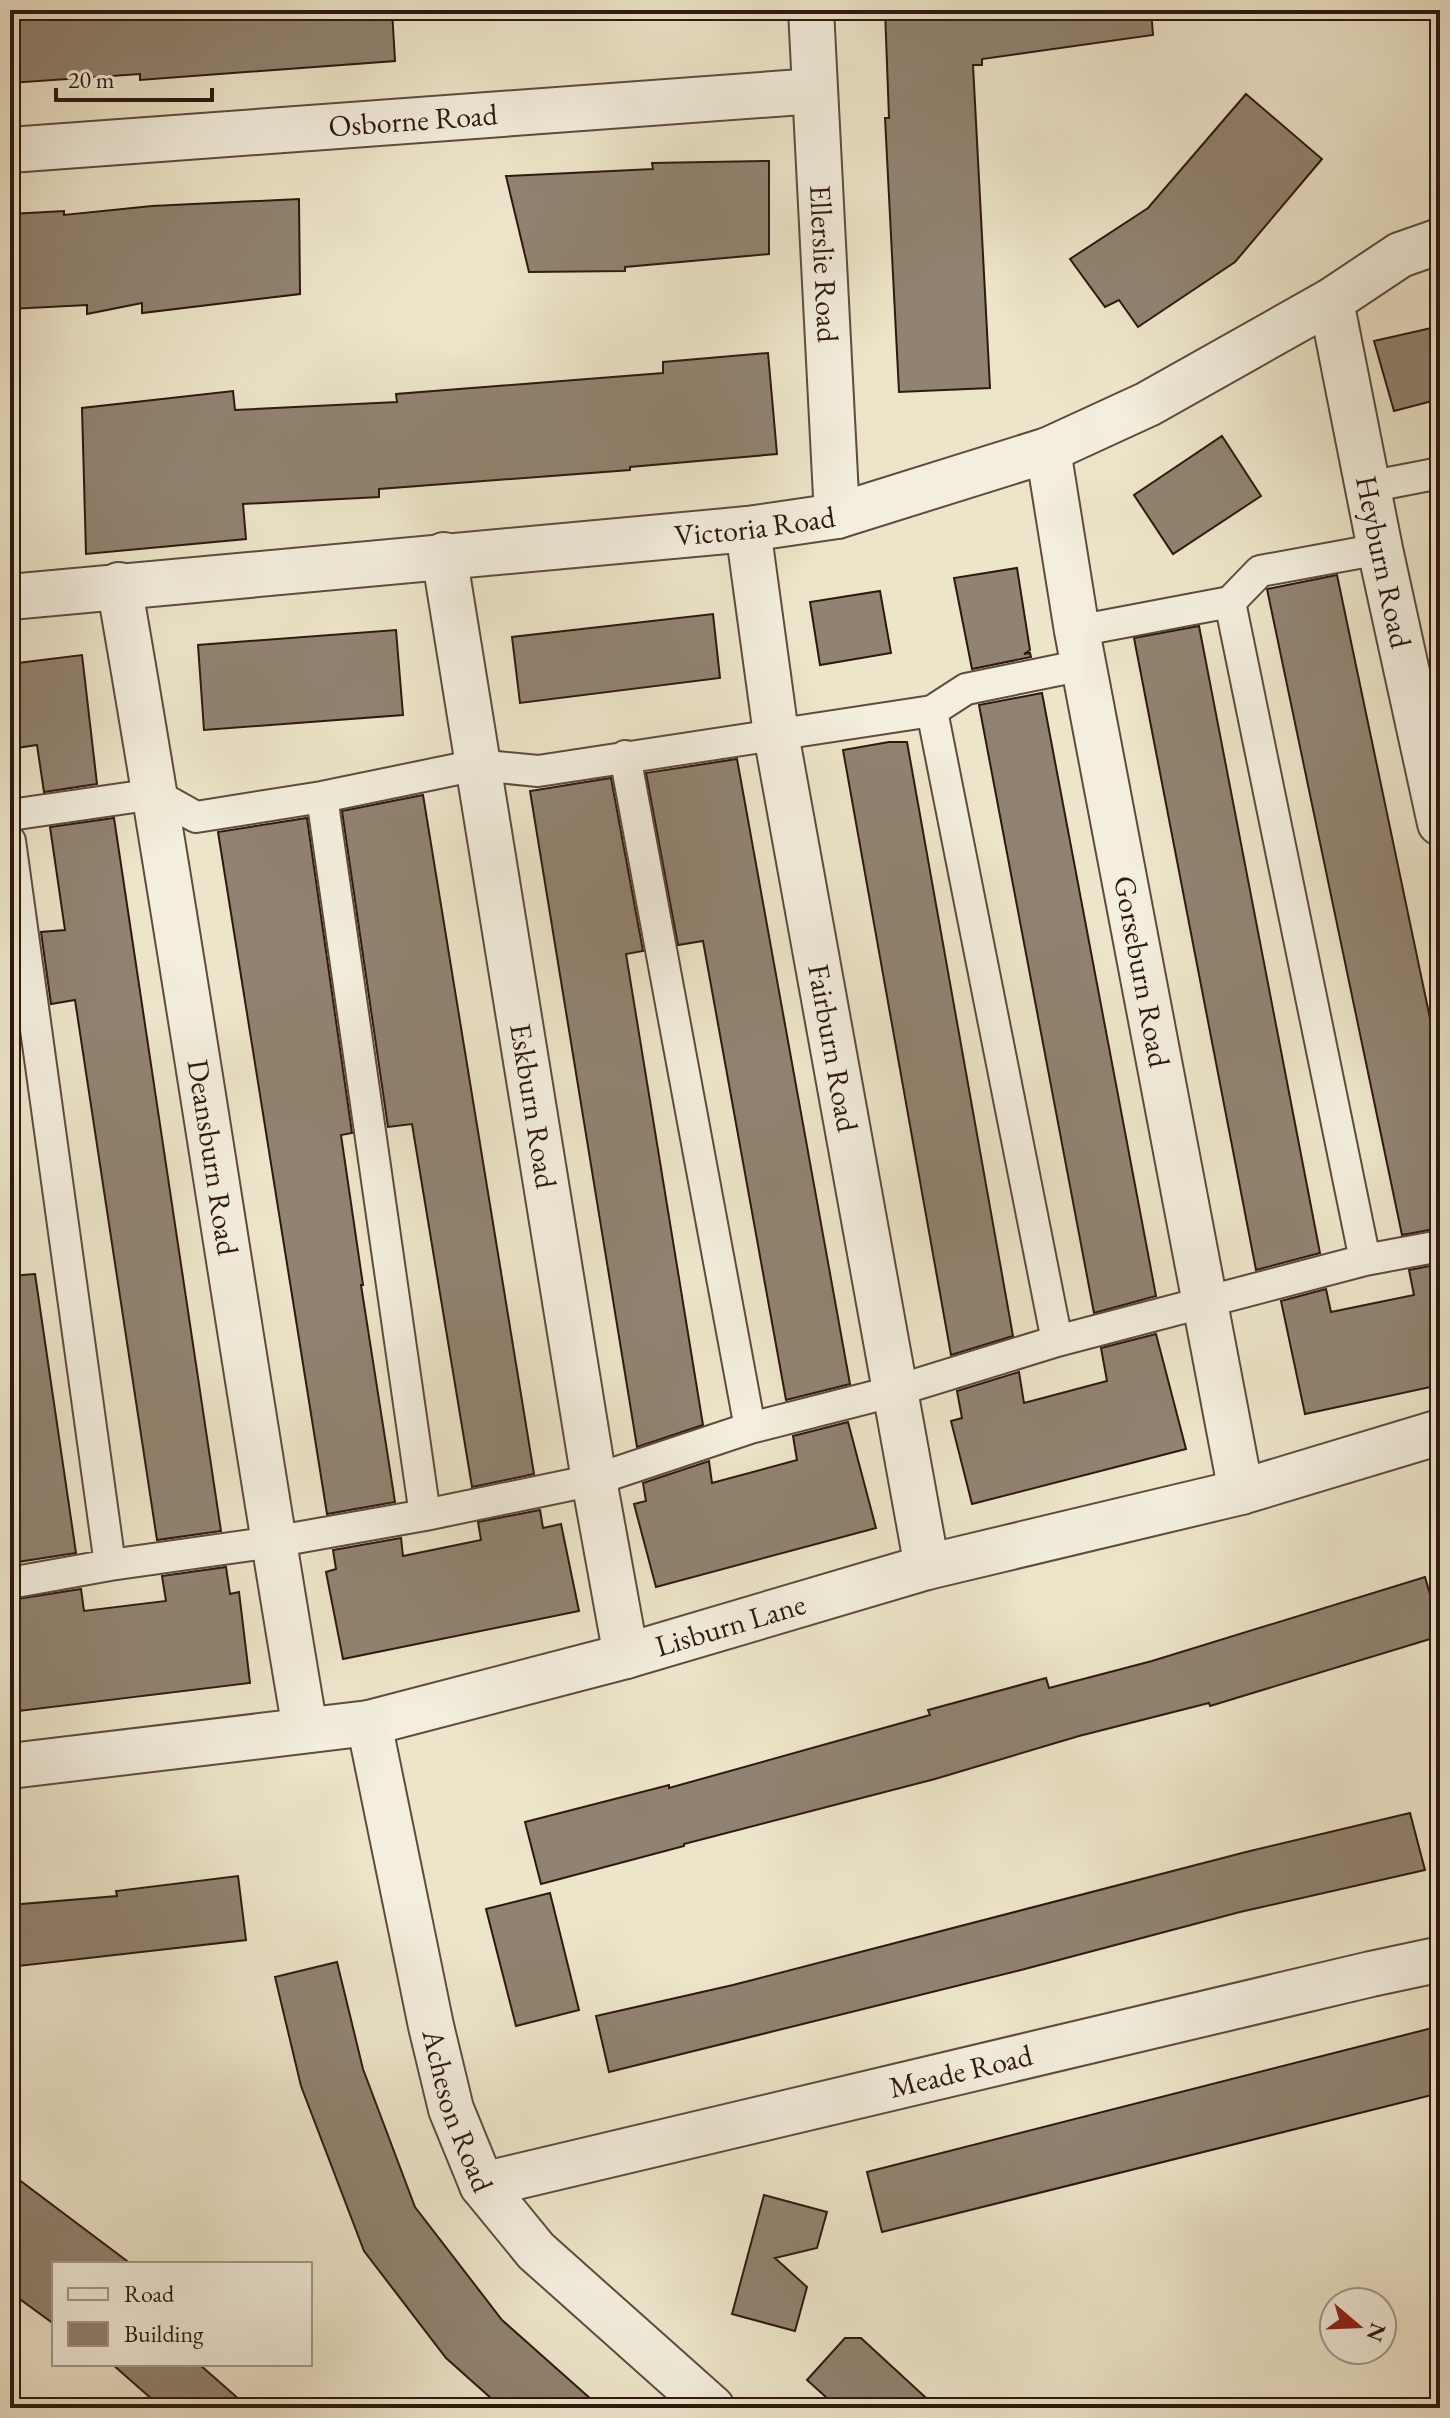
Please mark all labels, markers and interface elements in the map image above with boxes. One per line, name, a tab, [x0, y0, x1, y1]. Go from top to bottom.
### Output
scale bar	[56, 52, 212, 102]
text: 20 m	[68, 64, 115, 95]
street label: Osborne Road	[327, 94, 500, 146]
street label: Ellerslie Road	[801, 184, 848, 344]
street label: Heyburn Road	[1347, 472, 1421, 652]
street label: Victoria Road	[673, 496, 838, 555]
street label: Gorseburn Road	[1105, 872, 1180, 1071]
street label: Fairburn Road	[799, 961, 868, 1136]
street label: Eskburn Road	[501, 1020, 567, 1192]
street label: Deansburn Road	[179, 1057, 248, 1259]
street label: Lisburn Lane	[650, 1584, 810, 1665]
street label: Acheson Road	[413, 2024, 503, 2198]
street label: Meade Road	[885, 2035, 1037, 2107]
legend	[52, 2262, 312, 2366]
text: Road	[124, 2278, 175, 2309]
north arrow	[1318, 2286, 1398, 2366]
text: Building	[124, 2318, 204, 2349]
text: N	[1360, 2319, 1393, 2346]

